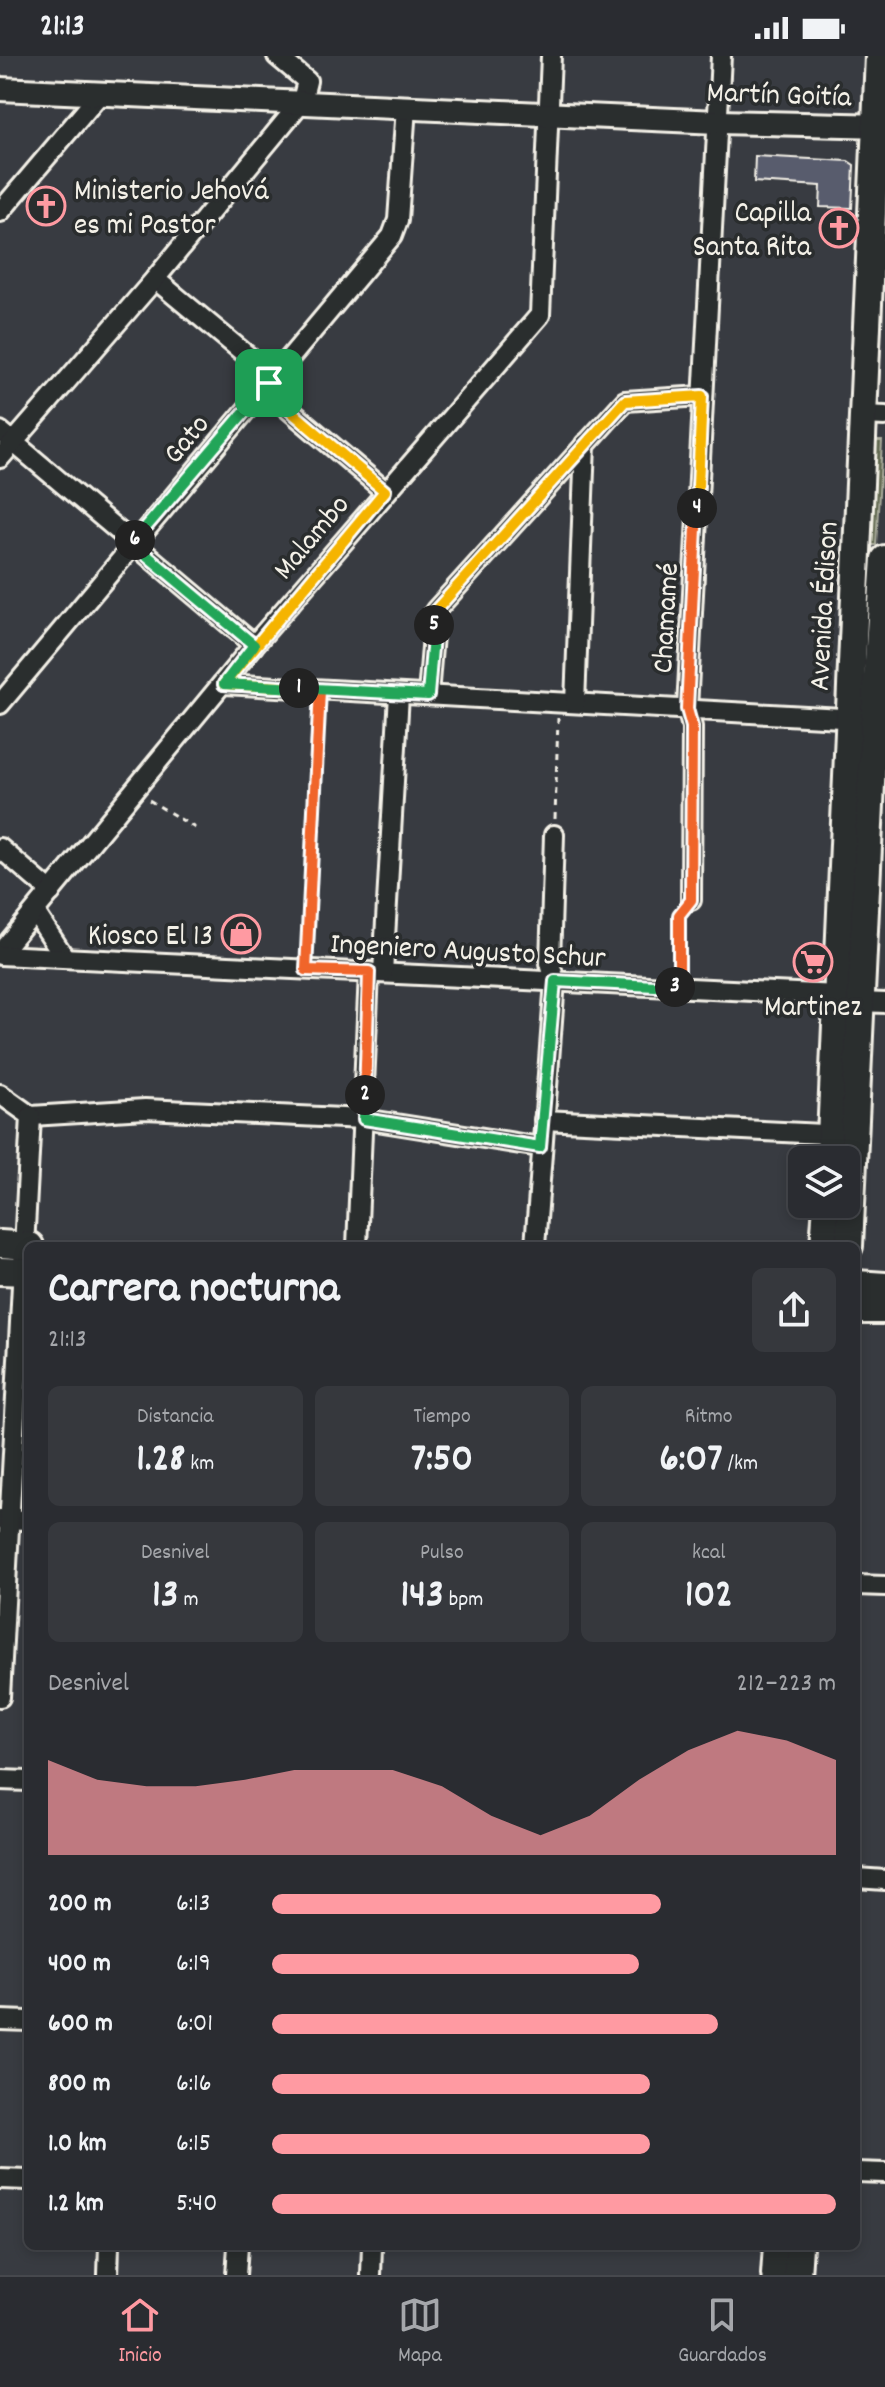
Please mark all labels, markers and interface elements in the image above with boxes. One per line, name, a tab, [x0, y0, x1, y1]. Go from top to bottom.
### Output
text: 21:13	[40, 7, 85, 50]
street label: Martín Goitía	[706, 73, 853, 122]
place label: Ministerio Jehová es mi Pastor	[74, 172, 269, 249]
church icon: Ministerio Jehová es mi Pastor	[25, 185, 67, 227]
place label: Capilla Santa Rita	[693, 194, 812, 271]
church icon: Capilla Santa Rita	[818, 207, 860, 249]
pin	[235, 349, 303, 417]
icon: arrive	[247, 361, 291, 405]
street label: Gato	[155, 407, 222, 475]
street label: Malambo	[265, 487, 362, 591]
pin: 4	[677, 488, 717, 528]
text: 4	[692, 492, 702, 523]
pin: 6	[115, 520, 155, 560]
street label: Avenida Édison	[801, 520, 852, 692]
text: 6	[130, 524, 140, 555]
street label: Chamamé	[644, 562, 693, 675]
pin: 5	[414, 605, 454, 645]
text: 5	[429, 609, 439, 640]
pin: 1	[279, 668, 319, 708]
text: 1	[297, 672, 301, 703]
shop icon: Kiosco El 13	[220, 913, 262, 955]
place label: Kiosco El 13	[88, 917, 213, 960]
street label: Ingeniero Augusto Schur	[329, 925, 607, 982]
supermarket icon: Martinez	[792, 941, 834, 983]
pin: 3	[655, 967, 695, 1007]
text: 3	[670, 971, 680, 1002]
place label: Martinez	[764, 988, 862, 1031]
pin: 2	[345, 1075, 385, 1115]
text: 2	[360, 1079, 370, 1110]
map controls	[788, 1146, 860, 1218]
button: layers	[788, 1146, 860, 1218]
text: Carrera nocturna	[48, 1260, 340, 1323]
button: share	[752, 1268, 836, 1352]
text: 21:13	[48, 1322, 87, 1359]
text: Distancia	[137, 1402, 214, 1433]
text: Tiempo	[413, 1402, 471, 1433]
text: Ritmo	[685, 1402, 733, 1433]
text: 1.28	[136, 1433, 185, 1490]
text: 7:50	[411, 1433, 473, 1490]
text: 6:07	[659, 1433, 723, 1490]
text: km	[185, 1449, 214, 1480]
text: /km	[723, 1449, 758, 1480]
text: Desnivel	[141, 1538, 210, 1569]
text: Pulso	[420, 1538, 464, 1569]
text: kcal	[692, 1538, 725, 1569]
text: 13	[152, 1569, 179, 1626]
text: 143	[401, 1569, 444, 1626]
text: 102	[685, 1569, 733, 1626]
text: m	[179, 1585, 199, 1616]
text: bpm	[444, 1585, 483, 1616]
text: Desnivel	[48, 1666, 129, 1703]
text: 212–223 m	[737, 1666, 836, 1703]
text: 200 m	[48, 1886, 112, 1923]
text: 6:13	[176, 1886, 210, 1923]
text: 400 m	[48, 1946, 111, 1983]
text: 6:19	[176, 1946, 211, 1983]
text: 600 m	[48, 2006, 113, 2043]
text: 6:01	[176, 2006, 213, 2043]
text: 800 m	[48, 2066, 111, 2103]
text: 6:16	[176, 2066, 212, 2103]
text: 1.0 km	[48, 2126, 107, 2163]
text: 6:15	[176, 2126, 211, 2163]
text: 1.2 km	[48, 2186, 104, 2223]
text: 5:40	[176, 2186, 217, 2223]
tab: Inicio	[118, 2293, 162, 2372]
tab: Mapa	[398, 2293, 442, 2372]
tab: Guardados	[678, 2293, 767, 2372]

